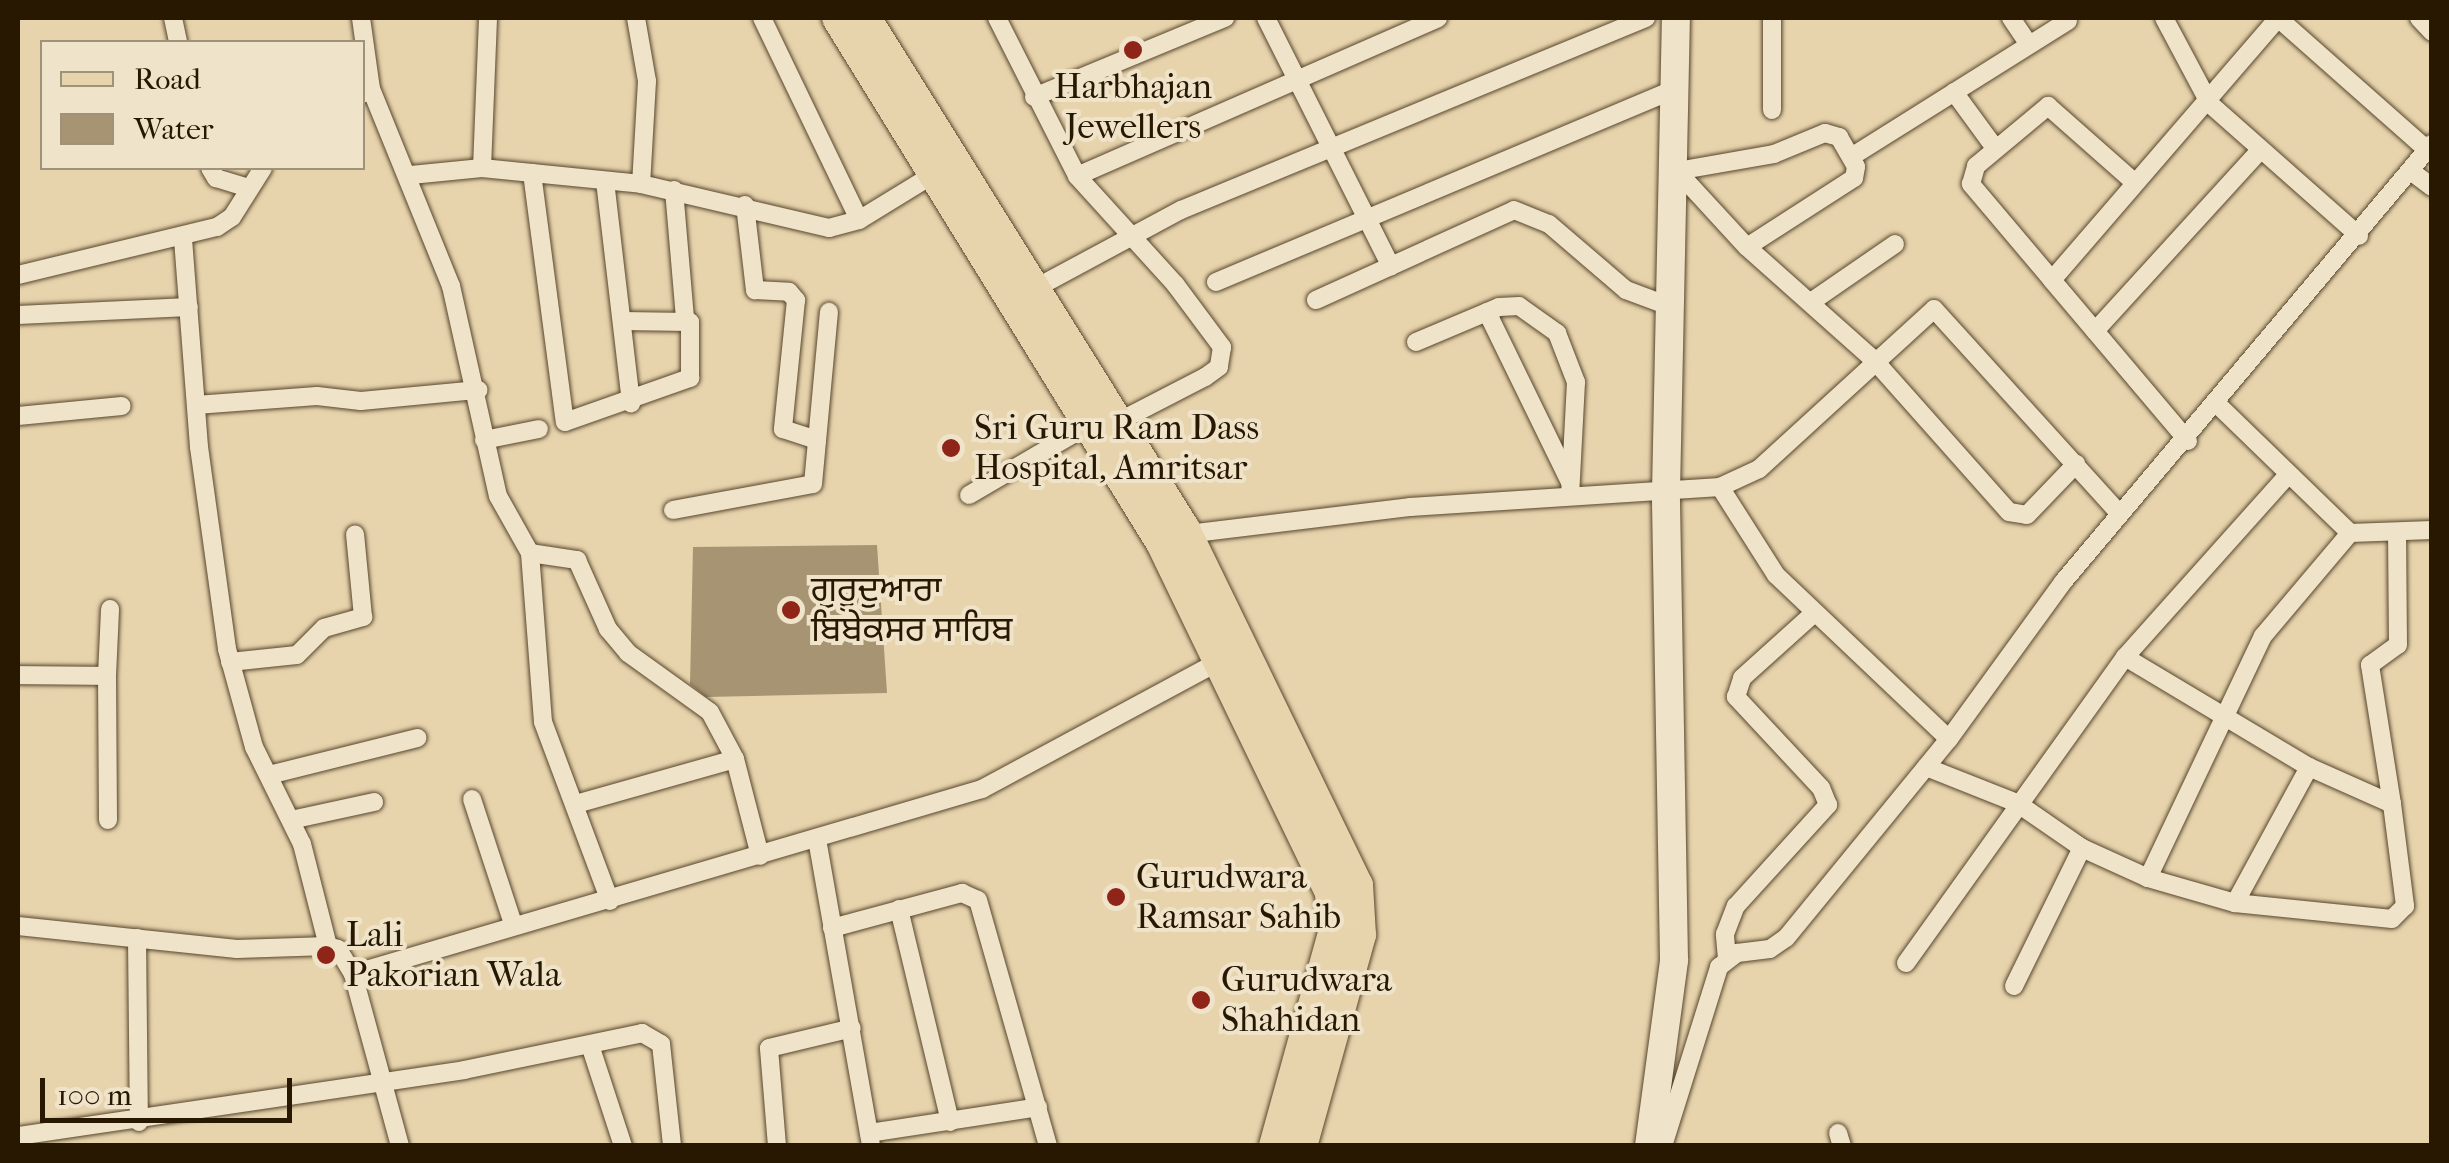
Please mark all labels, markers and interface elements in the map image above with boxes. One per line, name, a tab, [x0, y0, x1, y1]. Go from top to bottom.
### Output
marker: Harbhajan Jewellers	[1122, 39, 1144, 61]
legend	[40, 40, 365, 170]
text: Road	[134, 62, 201, 97]
place label: Harbhajan Jewellers	[1054, 66, 1212, 148]
text: Water	[134, 112, 214, 147]
place label: Sri Guru Ram Dass Hospital, Amritsar	[974, 407, 1259, 489]
marker: Sri Guru Ram Dass Hospital, Amritsar	[938, 435, 964, 461]
place label: ਗੁਰੂਦੁਆਰਾ ਬਿਬੇਕਸਰ ਸਾਹਿਬ	[811, 569, 1013, 651]
marker: ਗੁਰੂਦੁਆਰਾ ਬਿਬੇਕਸਰ ਸਾਹਿਬ	[780, 599, 802, 621]
place label: Gurudwara Ramsar Sahib	[1136, 856, 1341, 938]
marker: Gurudwara Ramsar Sahib	[1105, 886, 1127, 908]
place label: Lali Pakorian Wala	[346, 914, 561, 996]
marker: Lali Pakorian Wala	[315, 944, 337, 966]
place label: Gurudwara Shahidan	[1221, 959, 1392, 1041]
marker: Gurudwara Shahidan	[1190, 989, 1212, 1011]
scale bar	[45, 1058, 298, 1120]
text: 100 m	[57, 1078, 132, 1113]

